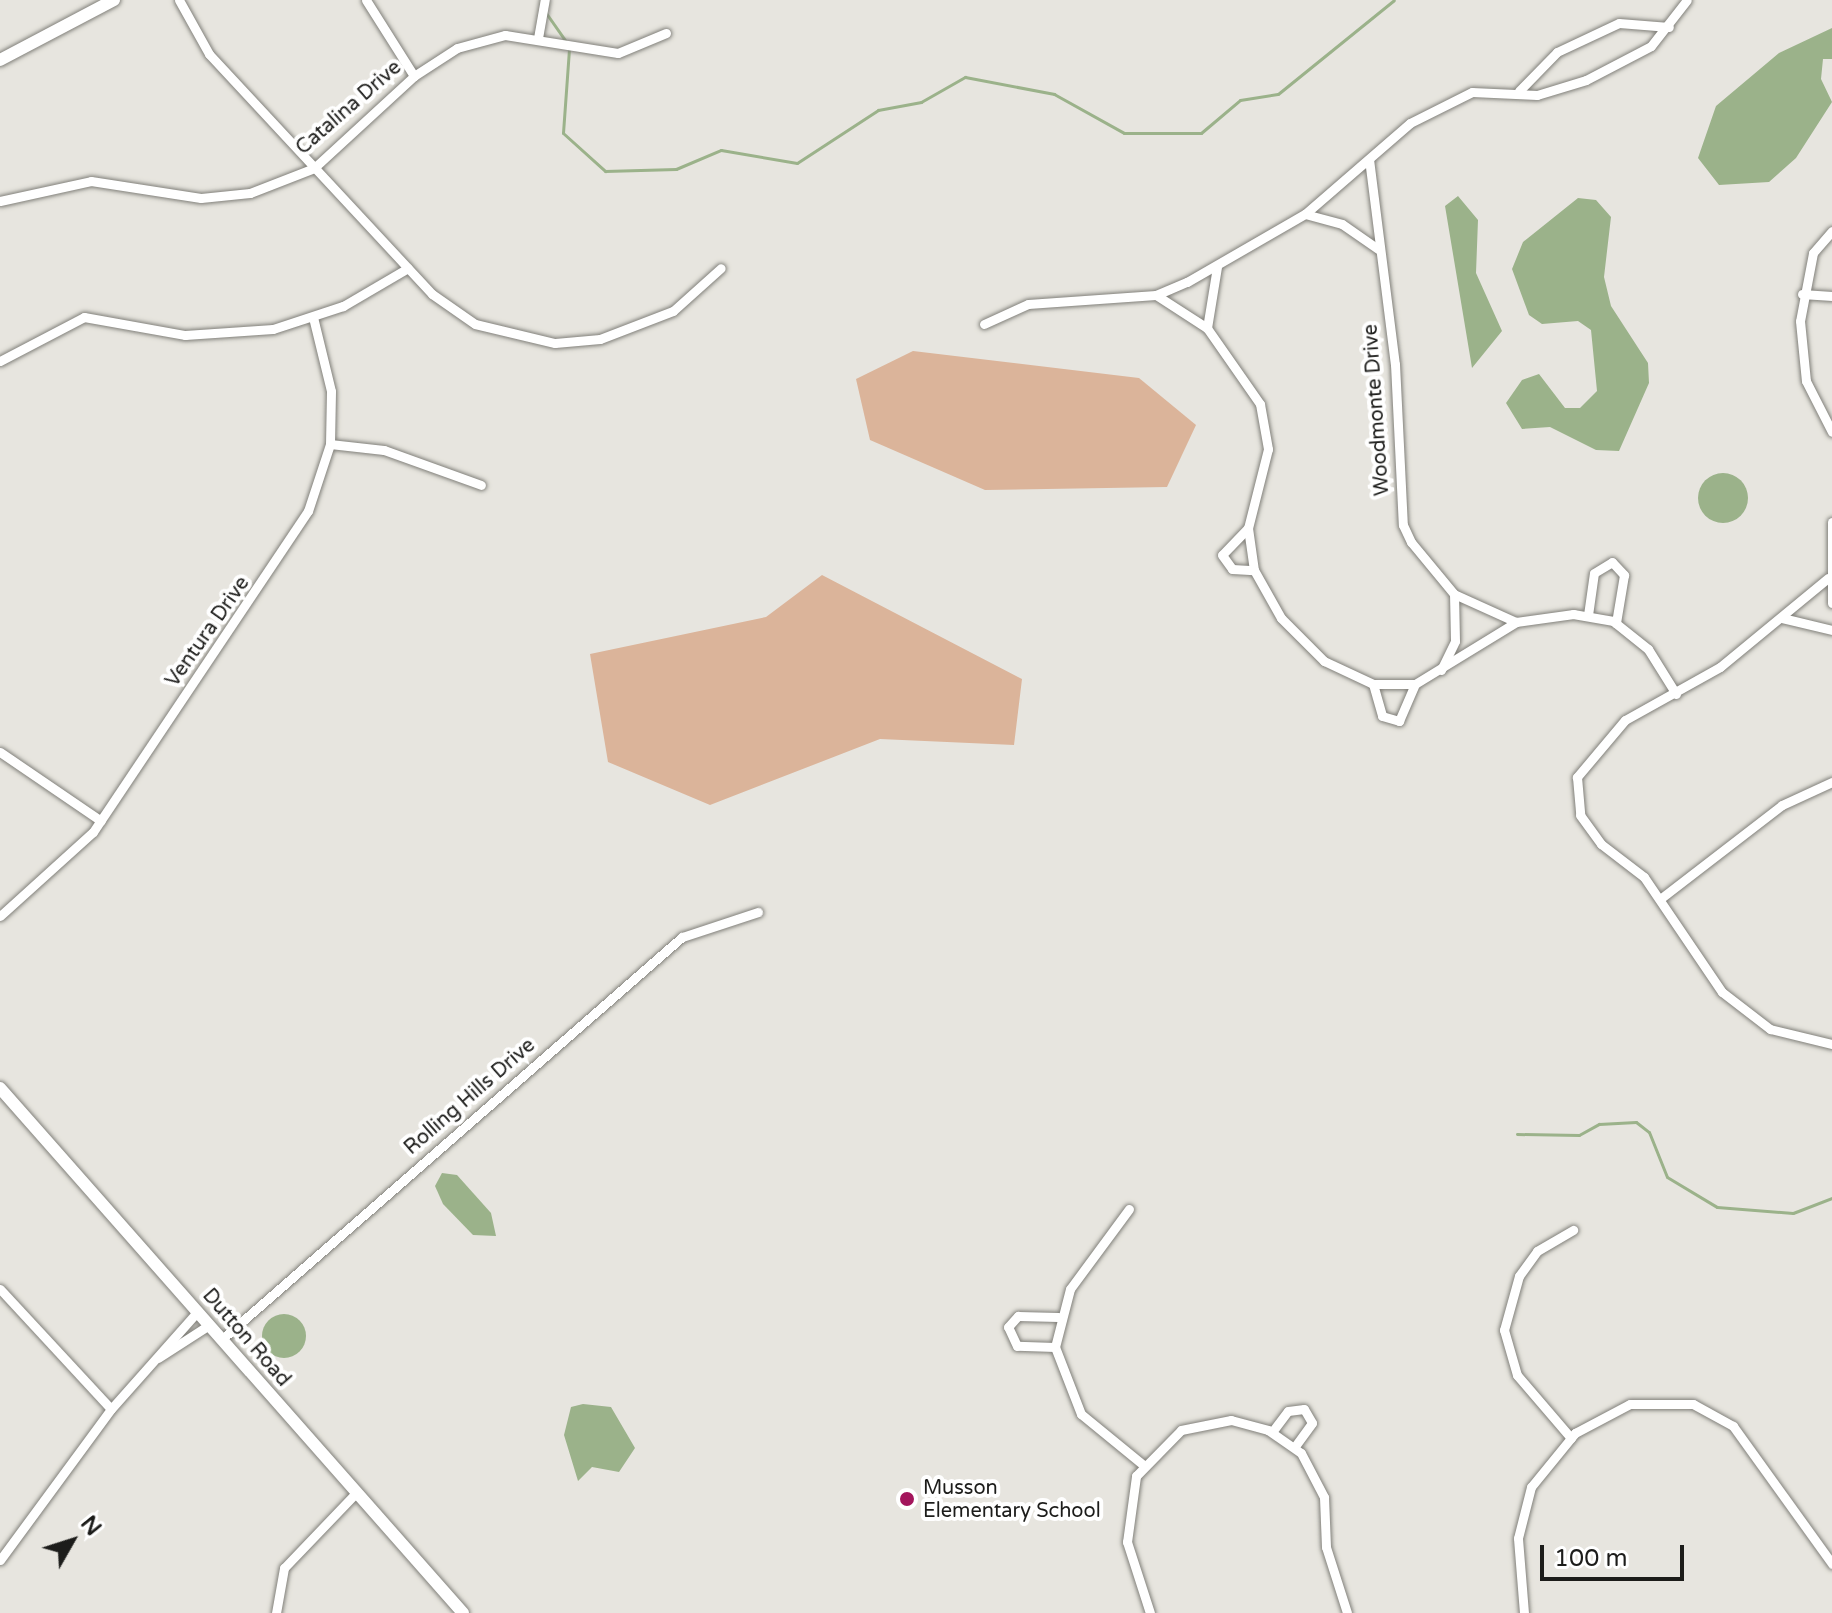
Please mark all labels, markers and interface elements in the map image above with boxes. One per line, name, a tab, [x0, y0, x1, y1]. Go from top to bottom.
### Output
street label: Catalina Drive	[291, 56, 407, 160]
street label: Woodmonte Drive	[1359, 323, 1395, 497]
street label: Ventura Drive	[161, 572, 255, 692]
street label: Rolling Hills Drive	[400, 1034, 540, 1160]
street label: Dutton Road	[197, 1284, 295, 1392]
place label: Musson Elementary School	[923, 1476, 1101, 1523]
marker: Musson Elementary School	[898, 1490, 916, 1508]
north arrow	[32, 1501, 112, 1581]
text: N	[75, 1511, 106, 1541]
scale bar	[1544, 1529, 1688, 1579]
text: 100 m	[1554, 1544, 1628, 1573]

